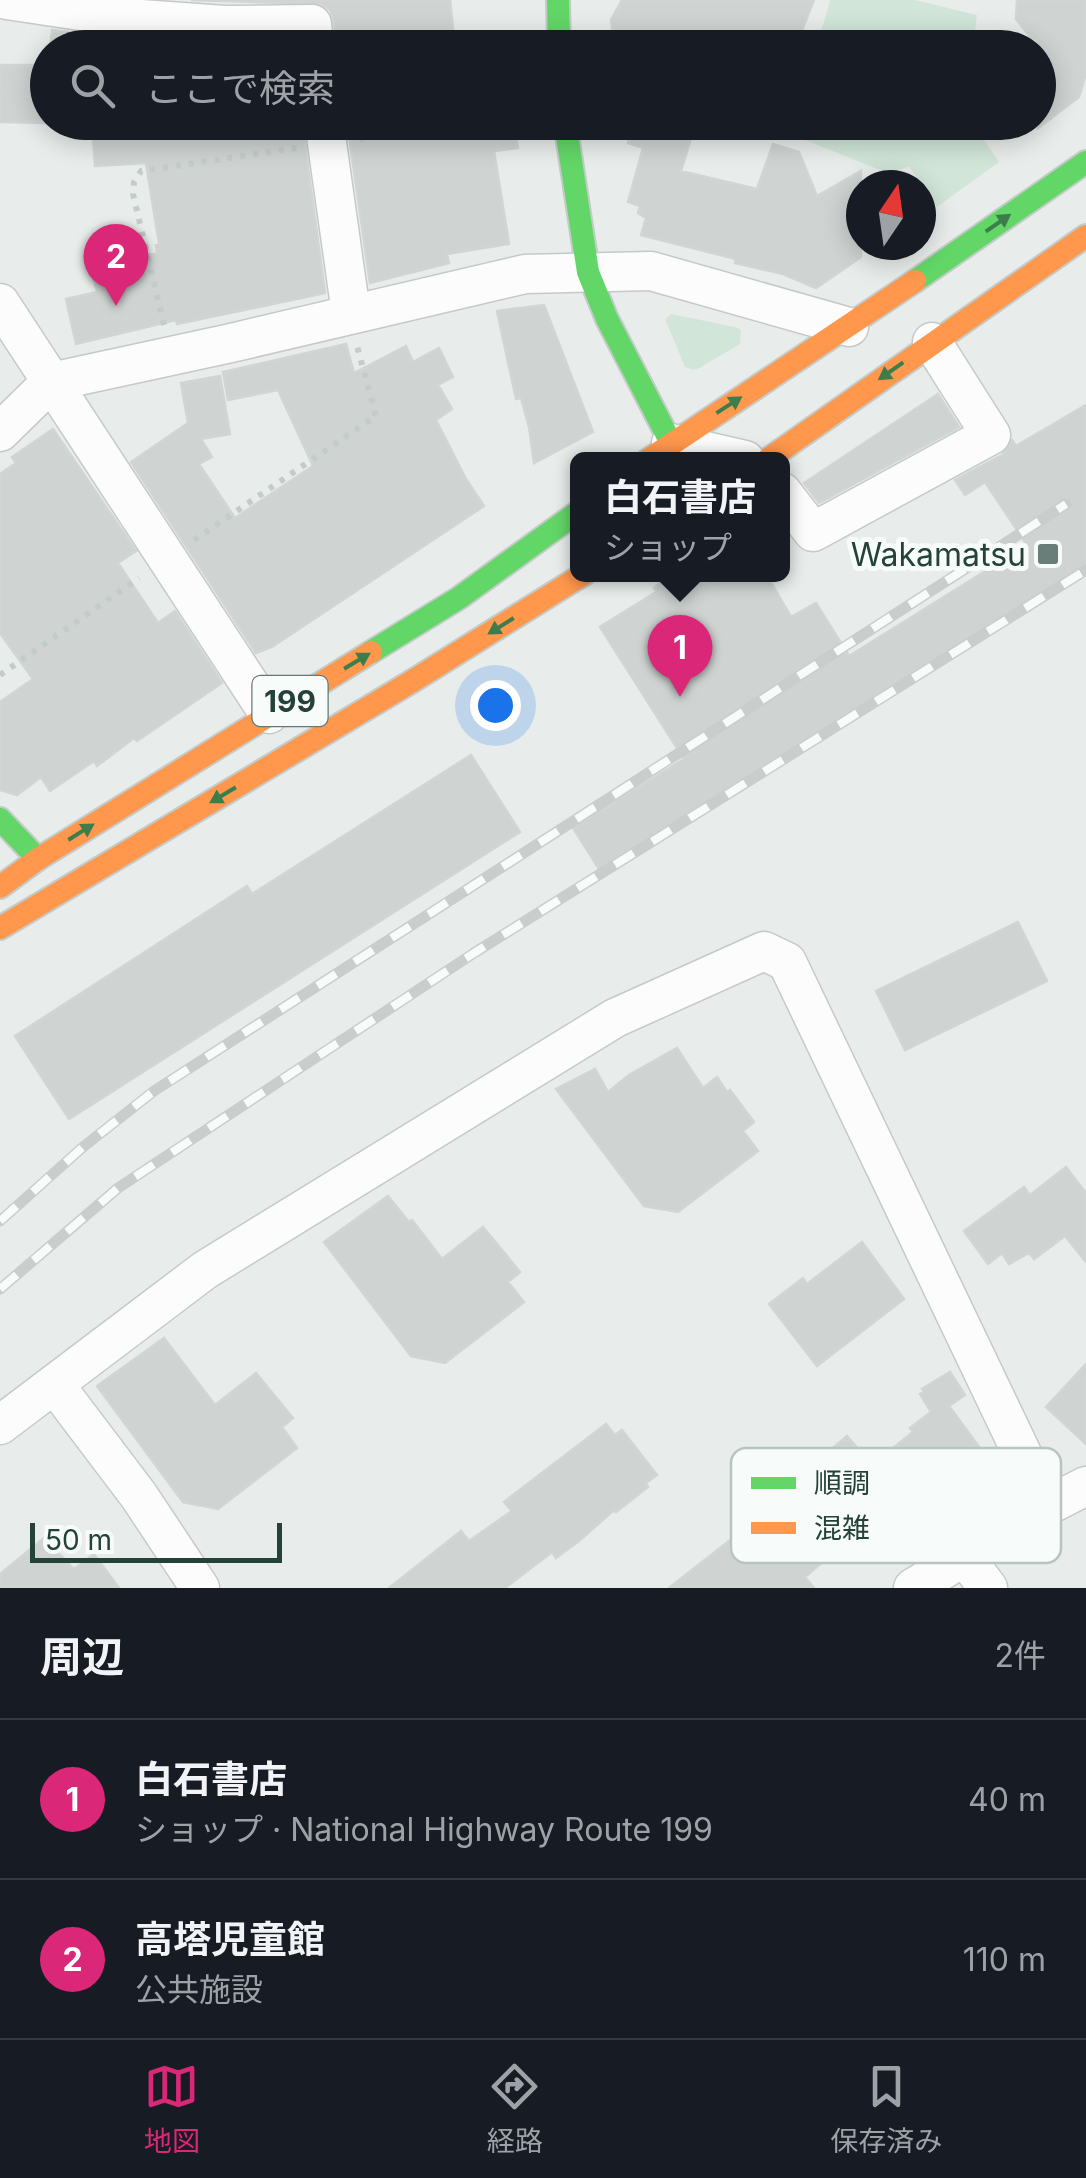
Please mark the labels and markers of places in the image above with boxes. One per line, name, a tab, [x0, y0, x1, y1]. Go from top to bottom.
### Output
pin: 2	[84, 224, 148, 306]
place label: Wakamatsu	[851, 535, 1026, 574]
marker: Wakamatsu	[1035, 541, 1061, 567]
pin: 1	[648, 614, 712, 697]

